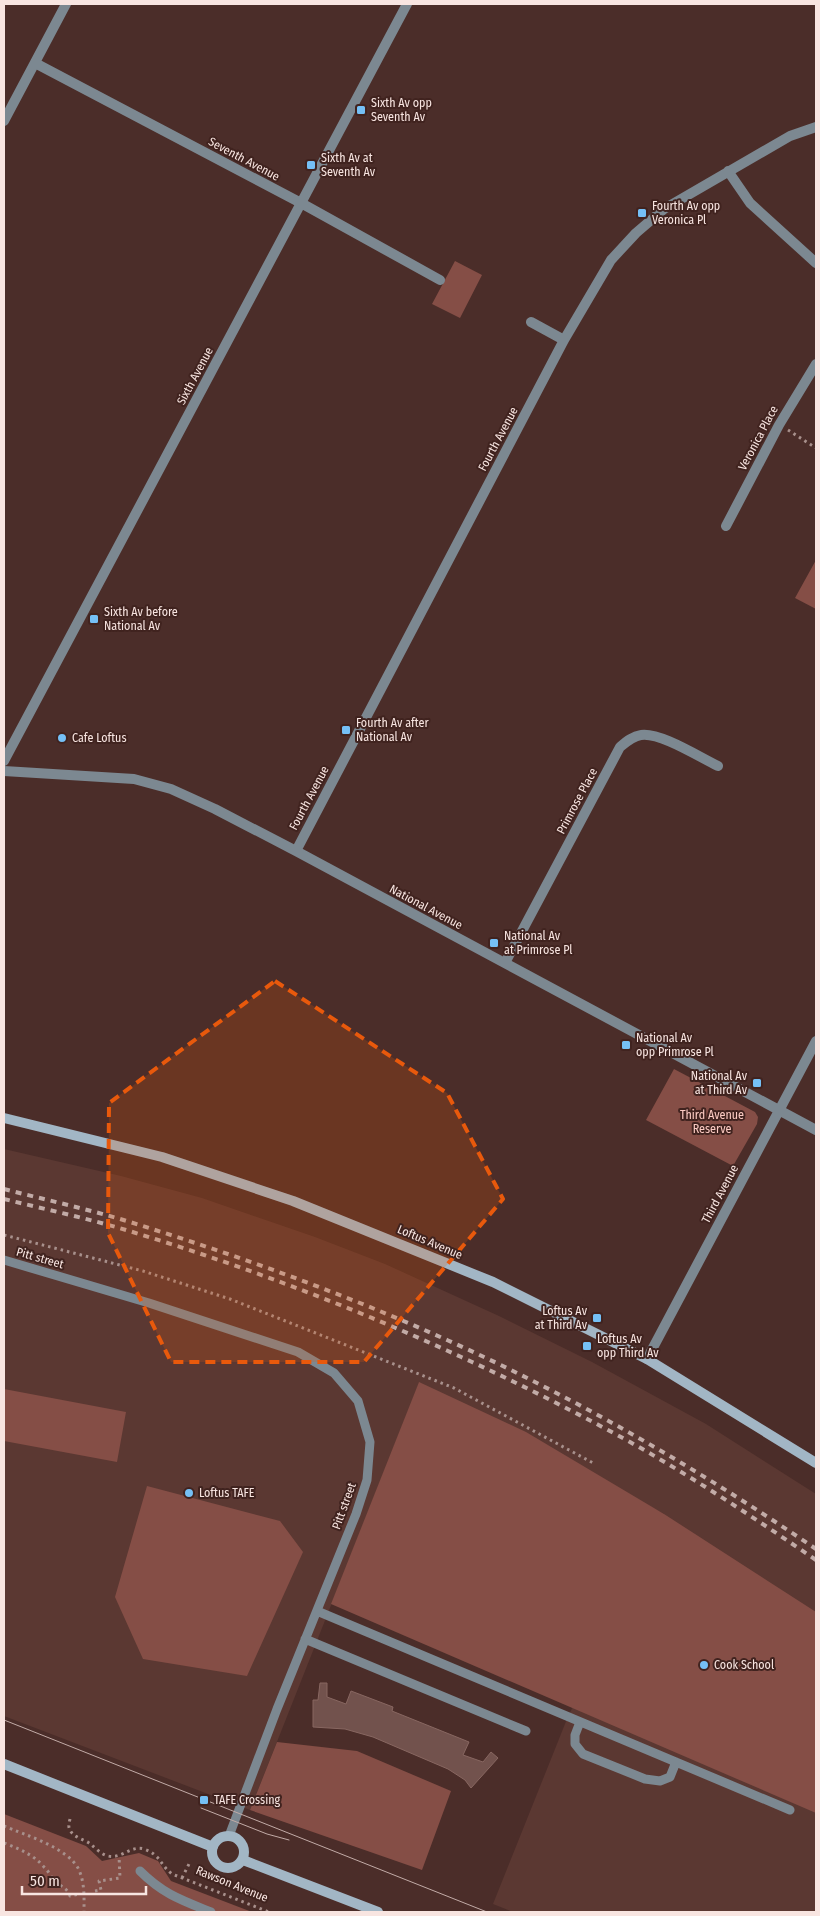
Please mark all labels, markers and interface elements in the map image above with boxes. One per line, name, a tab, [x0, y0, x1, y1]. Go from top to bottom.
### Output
place label: Sixth Av opp Seventh Av	[371, 96, 432, 124]
marker: Sixth Av opp Seventh Av	[355, 104, 367, 116]
street label: Seventh Avenue	[206, 134, 282, 184]
place label: Sixth Av at Seventh Av	[321, 151, 376, 179]
marker: Sixth Av at Seventh Av	[305, 159, 317, 171]
place label: Fourth Av opp Veronica Pl	[652, 199, 720, 227]
marker: Fourth Av opp Veronica Pl	[636, 207, 648, 219]
street label: Sixth Avenue	[174, 345, 216, 407]
street label: Veronica Place	[735, 403, 781, 473]
street label: Fourth Avenue	[475, 404, 521, 474]
place label: Sixth Av before National Av	[104, 605, 178, 633]
marker: Sixth Av before National Av	[88, 613, 100, 625]
place label: Fourth Av after National Av	[356, 716, 429, 744]
marker: Fourth Av after National Av	[340, 724, 352, 736]
place label: Cafe Loftus	[72, 731, 127, 745]
marker: Cafe Loftus	[56, 732, 68, 744]
street label: Fourth Avenue	[286, 763, 332, 833]
street label: Primrose Place	[554, 766, 600, 836]
street label: National Avenue	[387, 882, 465, 932]
place label: National Av at Primrose Pl	[504, 929, 572, 957]
marker: National Av at Primrose Pl	[488, 937, 500, 949]
place label: National Av opp Primrose Pl	[636, 1031, 714, 1059]
marker: National Av opp Primrose Pl	[620, 1039, 632, 1051]
place label: National Av at Third Av	[691, 1069, 748, 1097]
marker: National Av at Third Av	[751, 1077, 763, 1089]
park label: Third Avenue Reserve	[680, 1108, 744, 1136]
street label: Third Avenue	[699, 1162, 741, 1226]
street label: Loftus Avenue	[395, 1222, 465, 1262]
street label: Pitt street	[15, 1245, 65, 1271]
place label: Loftus Av at Third Av	[535, 1304, 588, 1332]
marker: Loftus Av at Third Av	[591, 1312, 603, 1324]
place label: Loftus Av opp Third Av	[597, 1332, 659, 1360]
marker: Loftus Av opp Third Av	[581, 1340, 593, 1352]
street label: Pitt street	[329, 1481, 359, 1531]
place label: Loftus TAFE	[199, 1486, 255, 1500]
marker: Loftus TAFE	[183, 1487, 195, 1499]
place label: Cook School	[714, 1658, 774, 1672]
marker: Cook School	[698, 1659, 710, 1671]
place label: TAFE Crossing	[214, 1793, 281, 1807]
marker: TAFE Crossing	[198, 1794, 210, 1806]
street label: Rawson Avenue	[194, 1863, 270, 1905]
scale bar	[22, 1864, 146, 1896]
text: 50 m	[30, 1872, 60, 1890]

